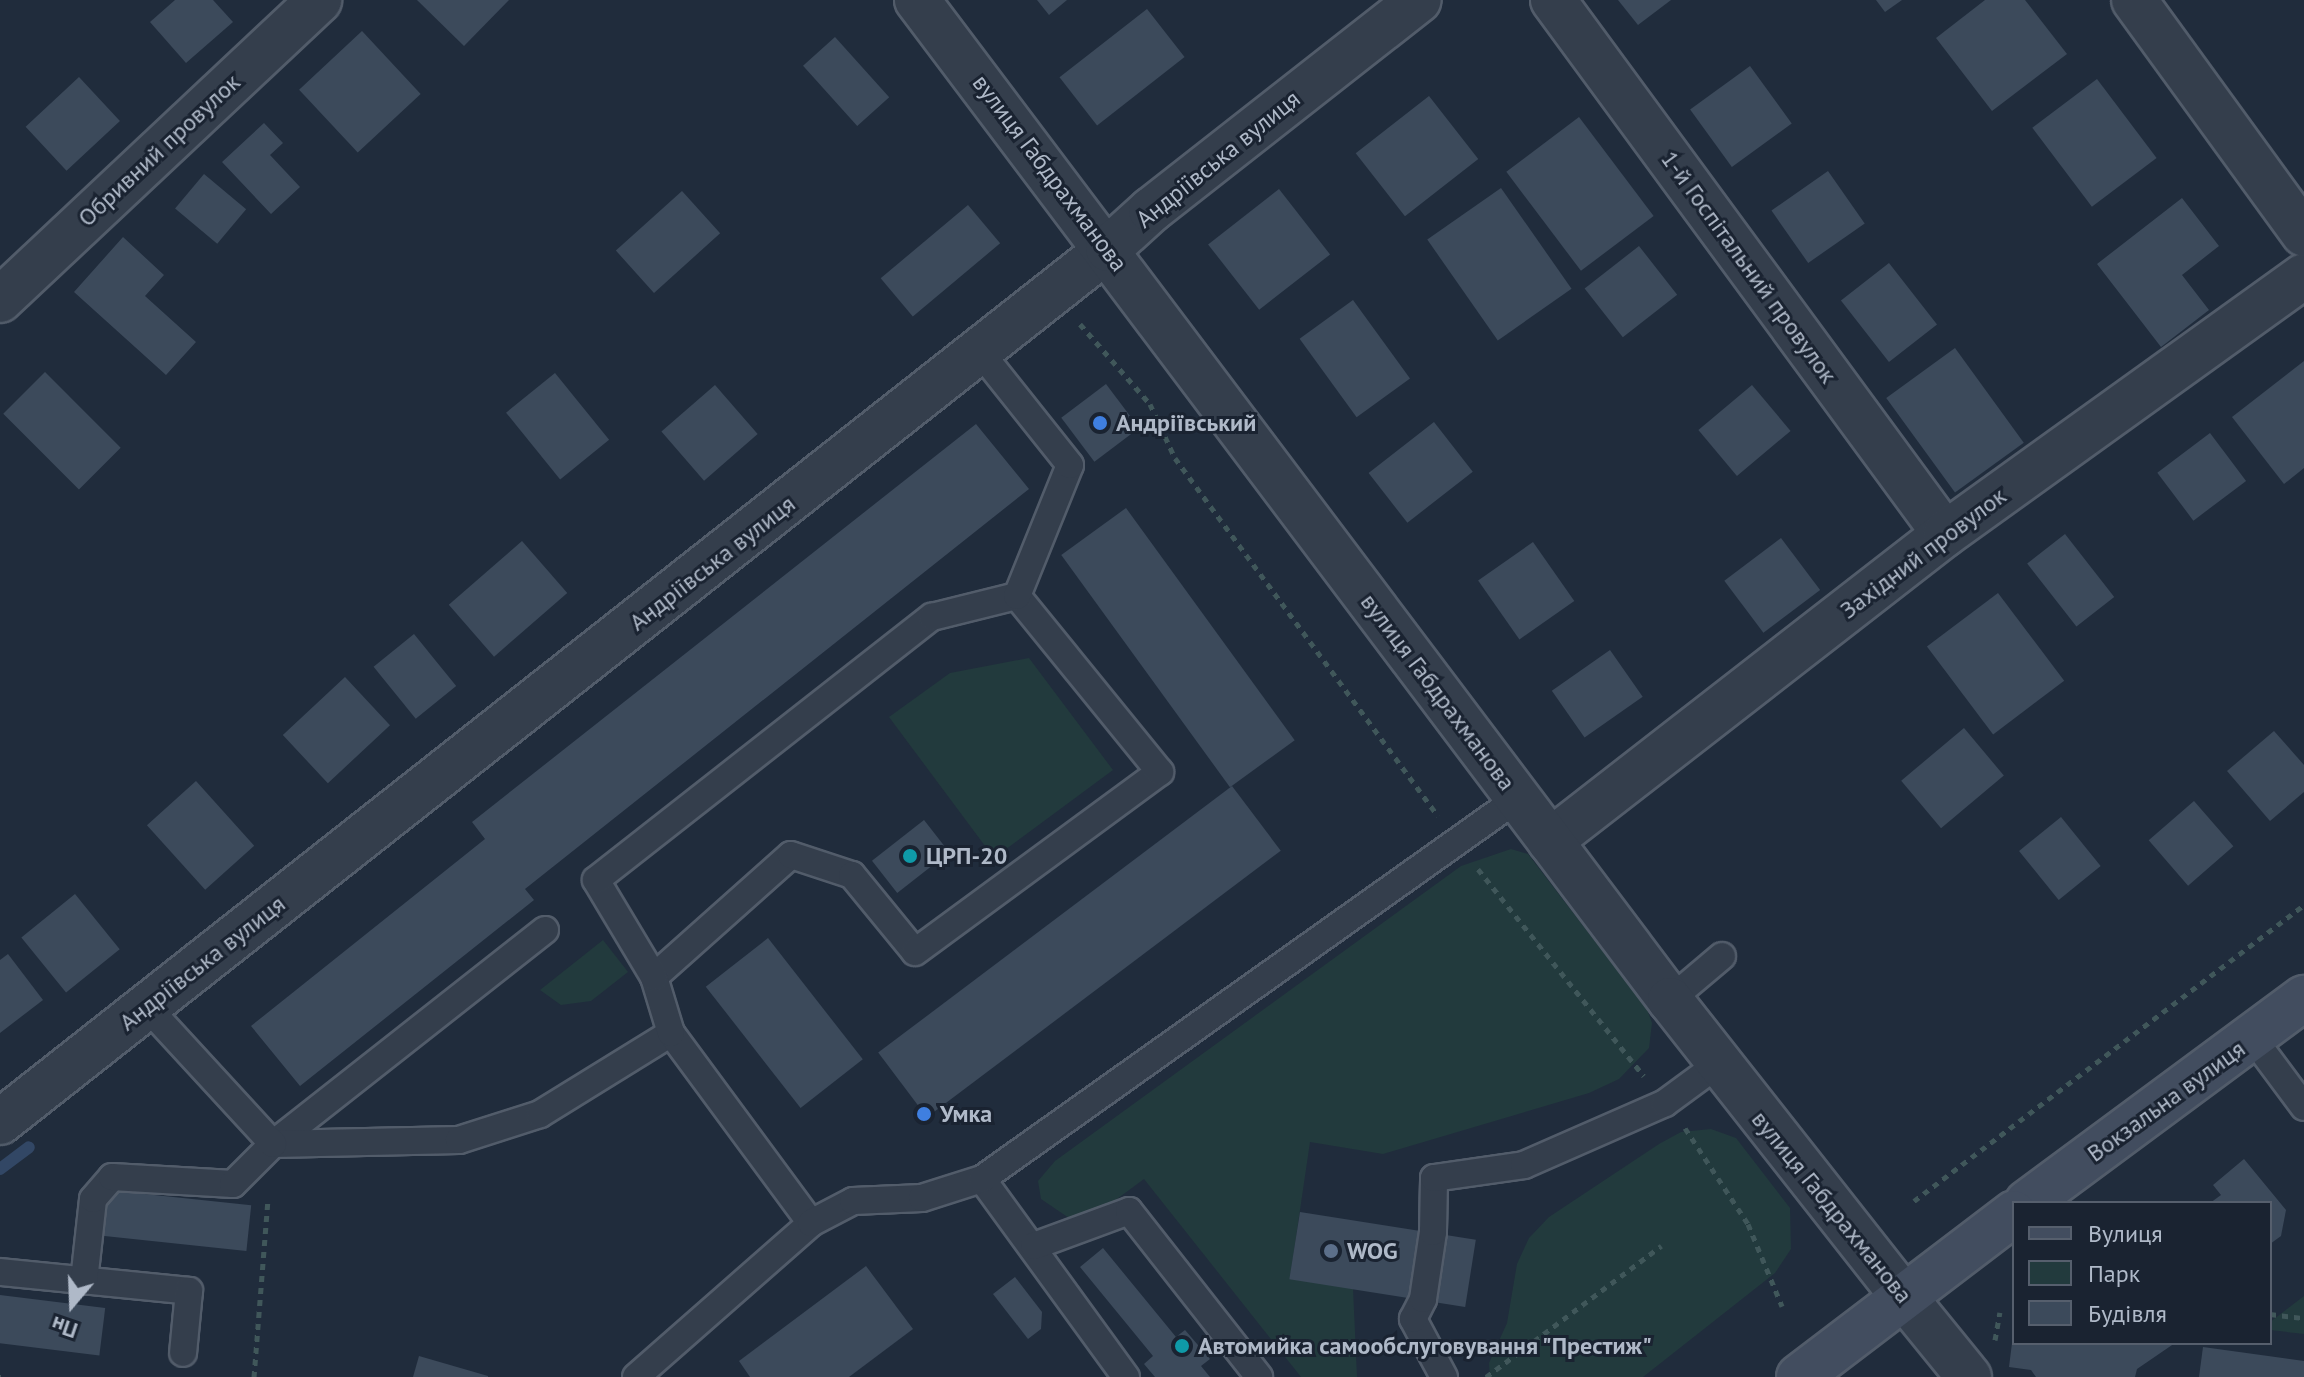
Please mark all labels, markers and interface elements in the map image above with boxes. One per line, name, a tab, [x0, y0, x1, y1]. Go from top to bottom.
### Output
street label: Обривний провулок	[72, 68, 246, 232]
street label: вулиця Габдрахманова	[967, 69, 1133, 277]
street label: Андріївська вулиця	[1130, 84, 1306, 234]
street label: 1-й Госпітальний провулок	[1655, 145, 1843, 389]
place label: Андріївський	[1116, 409, 1256, 437]
marker: Андріївський	[1091, 414, 1109, 432]
street label: Західний провулок	[1834, 481, 2012, 625]
street label: Андріївська вулиця	[623, 489, 801, 637]
street label: вулиця Габдрахманова	[1355, 588, 1521, 796]
place label: ЦРП-20	[926, 842, 1007, 870]
marker: ЦРП-20	[901, 847, 919, 865]
street label: Андріївська вулиця	[113, 889, 291, 1037]
street label: Вокзальна вулиця	[2082, 1034, 2250, 1168]
place label: Умка	[940, 1100, 992, 1128]
marker: Умка	[915, 1105, 933, 1123]
street label: вулиця Габдрахманова	[1746, 1105, 1918, 1309]
legend	[2012, 1201, 2272, 1345]
text: Вулиця	[2088, 1218, 2163, 1249]
place label: WOG	[1347, 1237, 1398, 1265]
marker: WOG	[1322, 1242, 1340, 1260]
text: Парк	[2088, 1258, 2140, 1289]
north arrow	[32, 1265, 112, 1345]
text: Будівля	[2088, 1298, 2167, 1329]
text: Пн	[47, 1310, 81, 1345]
place label: Автомийка самообслуговування "Престиж"	[1198, 1332, 1654, 1360]
marker: Автомийка самообслуговування "Престиж"	[1173, 1337, 1191, 1355]

